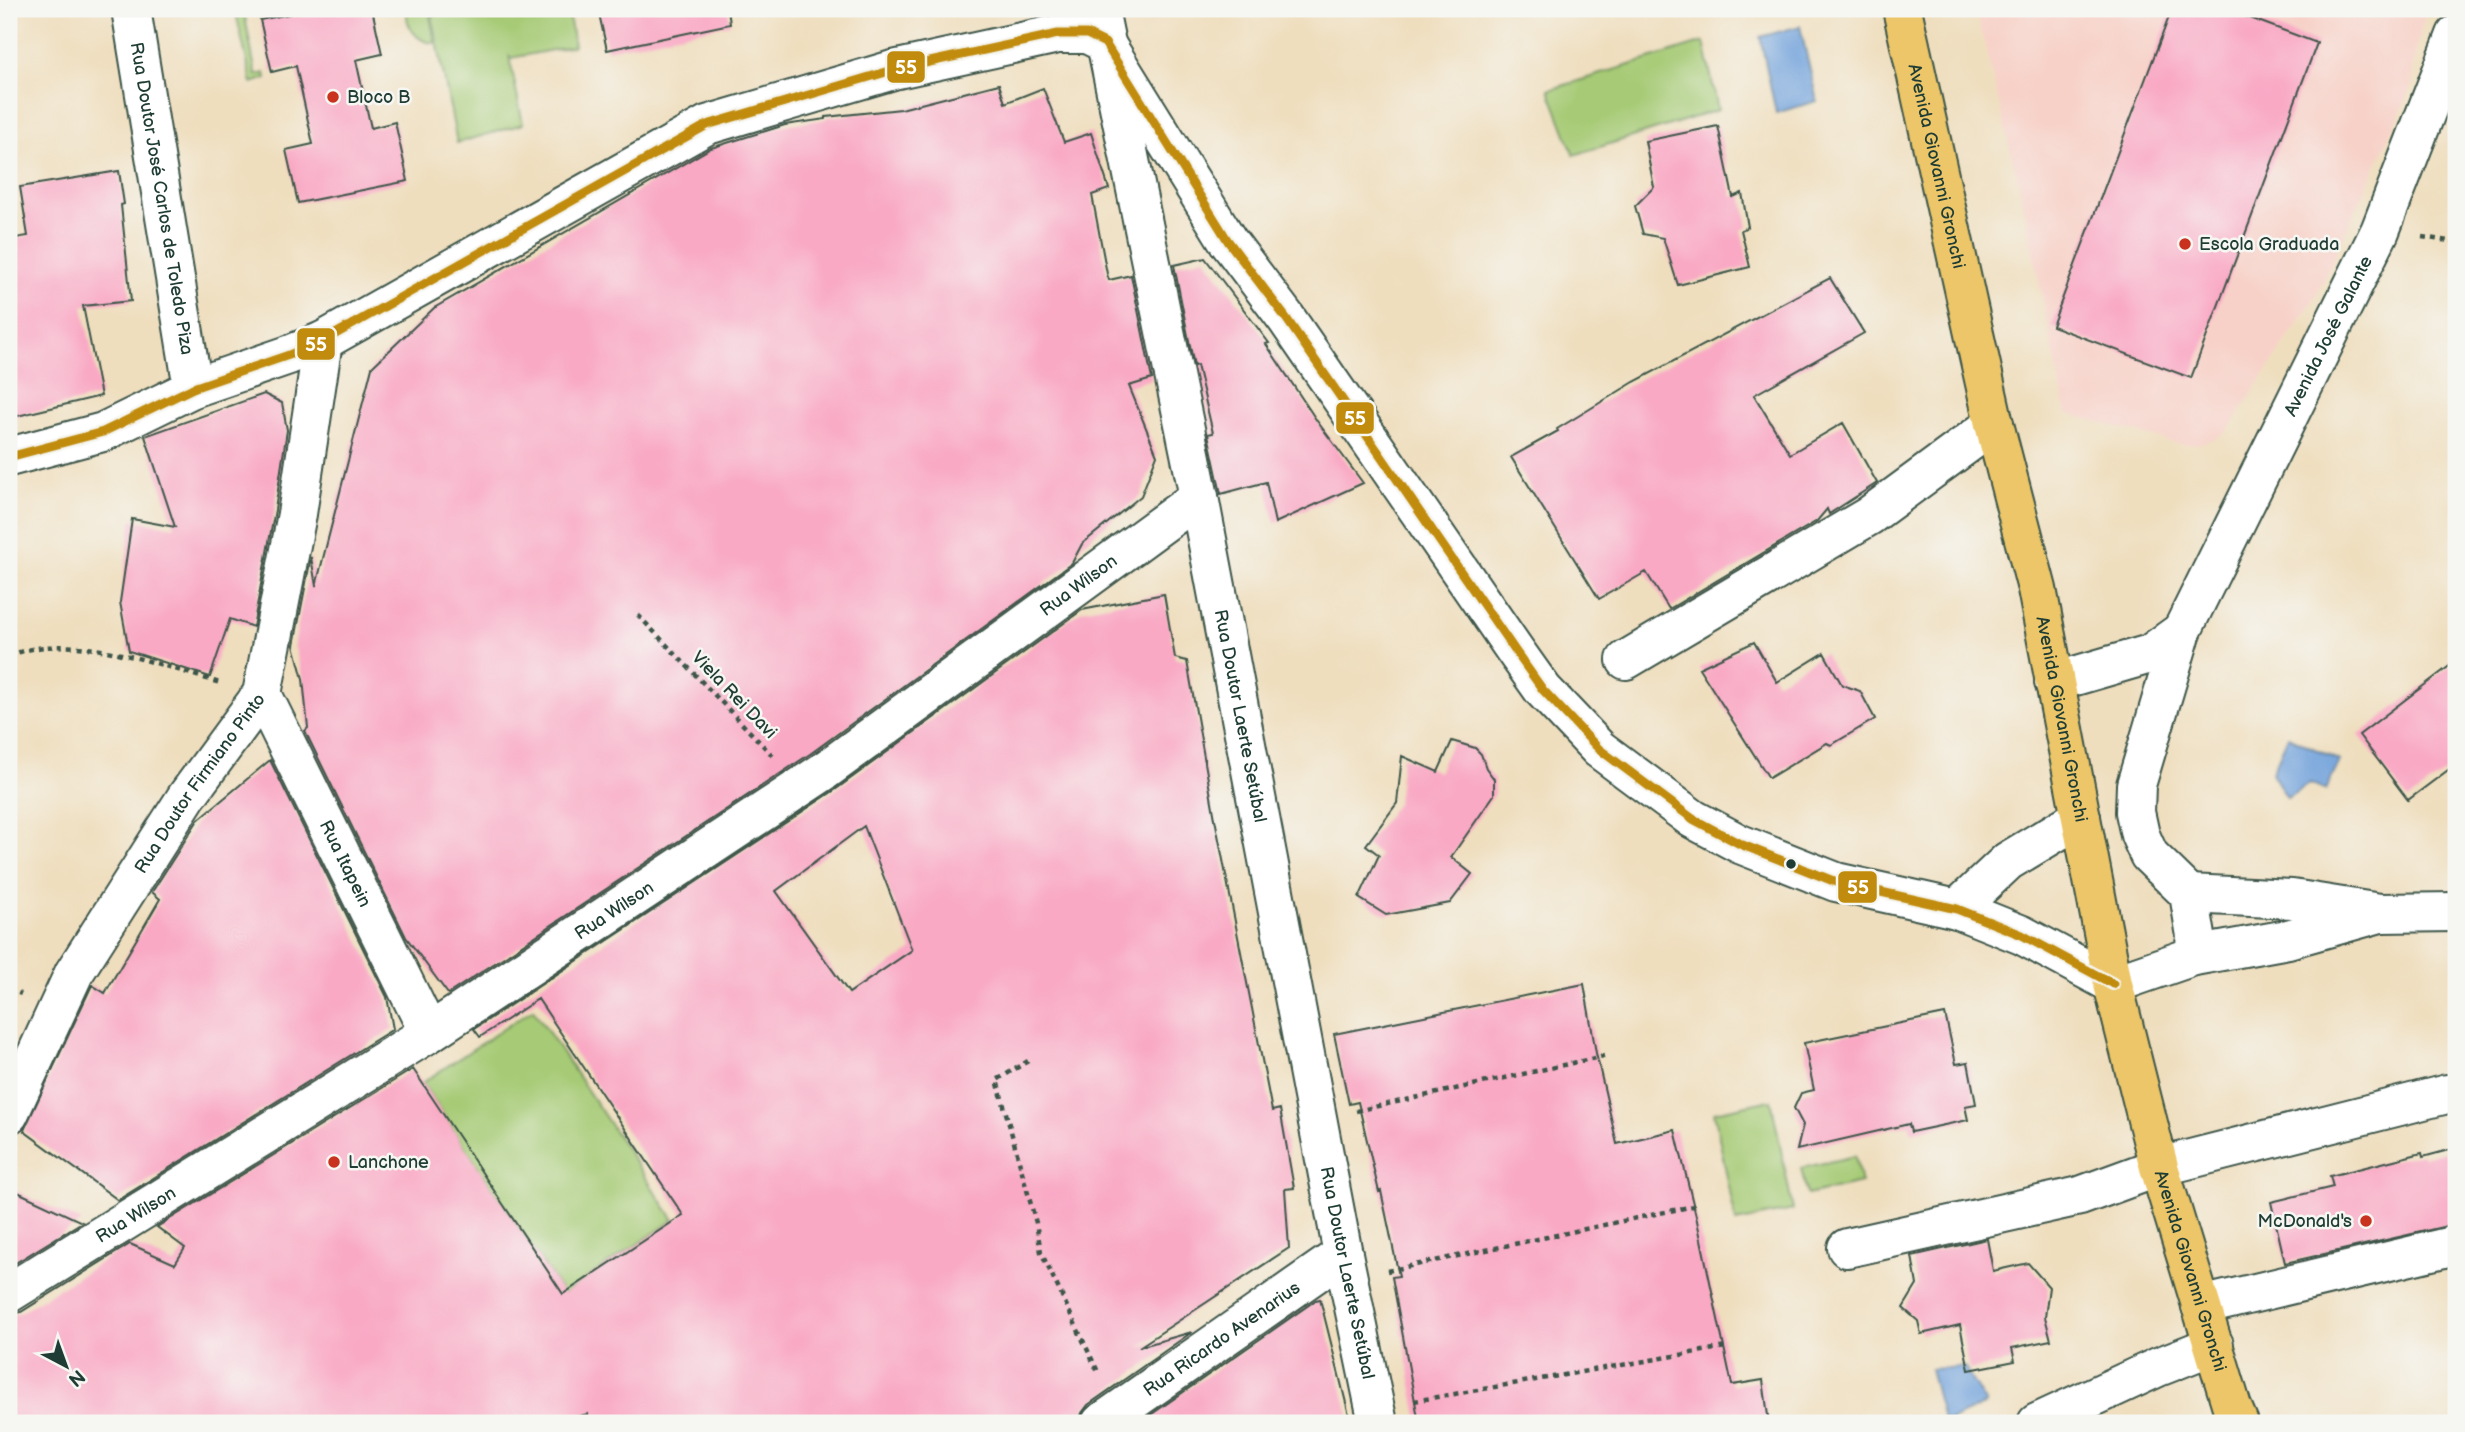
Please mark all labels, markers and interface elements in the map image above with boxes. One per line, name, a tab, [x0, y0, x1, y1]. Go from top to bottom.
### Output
street label: Rua Doutor José Carlos de Toledo Piza	[126, 41, 198, 356]
line badge: 55	[886, 50, 926, 84]
text: 55	[895, 57, 917, 80]
street label: Avenida Giovanni Gronchi	[1904, 62, 1970, 271]
place label: Bloco B	[347, 87, 410, 108]
marker: Bloco B	[325, 89, 341, 105]
place label: Escola Graduada	[2199, 234, 2339, 255]
marker: Escola Graduada	[2177, 236, 2193, 252]
street label: Avenida José Galante	[2280, 252, 2377, 419]
line badge: 55	[296, 327, 336, 361]
text: 55	[305, 334, 327, 357]
line badge: 55	[1335, 401, 1375, 435]
text: 55	[1344, 408, 1366, 431]
street label: Rua Wilson	[1036, 550, 1121, 620]
street label: Rua Doutor Laerte Setúbal	[1210, 608, 1271, 824]
street label: Avenida Giovanni Gronchi	[2032, 614, 2092, 824]
street label: Viela Rei Davi	[687, 647, 781, 743]
street label: Rua Doutor Firmiano Pinto	[130, 689, 269, 877]
street label: Rua Itapein	[315, 817, 376, 910]
unlabelled marker	[1784, 857, 1798, 871]
line badge: 55	[1837, 870, 1878, 904]
street label: Rua Wilson	[571, 877, 658, 944]
text: 55	[1847, 877, 1869, 900]
place label: Lanchone	[348, 1152, 429, 1173]
marker: Lanchone	[326, 1154, 342, 1170]
street label: Rua Doutor Laerte Setúbal	[1316, 1165, 1379, 1381]
street label: Avenida Giovanni Gronchi	[2150, 1168, 2231, 1374]
street label: Rua Wilson	[92, 1182, 180, 1247]
place label: McDonald's	[2258, 1211, 2352, 1232]
marker: McDonald's	[2358, 1213, 2374, 1229]
street label: Rua Ricardo Avenarius	[1139, 1277, 1304, 1401]
north arrow	[32, 1330, 102, 1400]
text: N	[63, 1364, 89, 1391]

